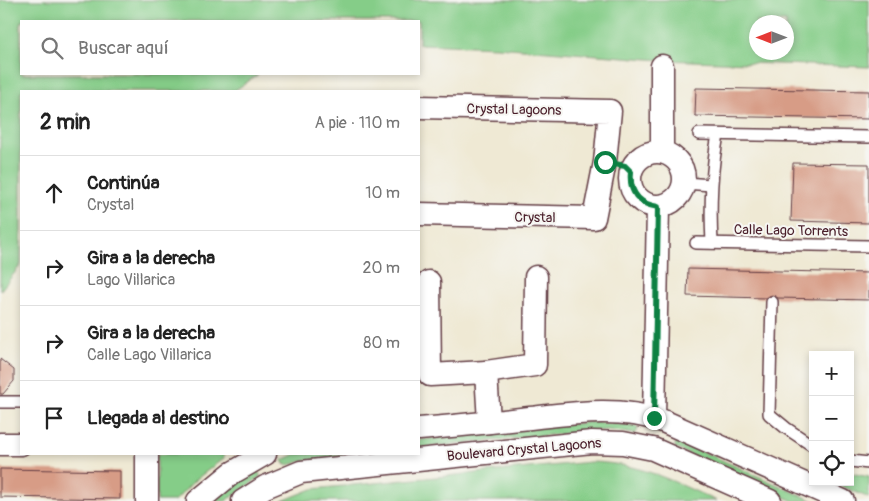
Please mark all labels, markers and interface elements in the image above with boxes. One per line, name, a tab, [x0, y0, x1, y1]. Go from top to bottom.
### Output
north arrow	[749, 15, 794, 60]
search box	[20, 20, 420, 75]
icon: search	[38, 34, 66, 62]
text: Buscar aquí	[78, 36, 169, 60]
street label: Crystal Lagoons	[467, 100, 562, 119]
text: 2 min	[40, 109, 90, 136]
text: A pie · 110 m	[315, 113, 400, 133]
route start	[594, 151, 617, 174]
text: Continúa	[87, 171, 160, 195]
icon: ahead	[40, 179, 68, 207]
text: 10 m	[365, 183, 400, 203]
text: Crystal	[87, 195, 134, 215]
street label: Crystal	[514, 209, 556, 226]
street label: Calle Lago Torrents	[734, 221, 849, 240]
text: Gira a la derecha	[87, 246, 215, 270]
icon: right	[40, 254, 68, 282]
text: 20 m	[362, 258, 400, 278]
text: Lago Villarica	[87, 270, 175, 290]
text: Gira a la derecha	[87, 321, 215, 345]
icon: right	[40, 329, 68, 357]
text: 80 m	[363, 333, 400, 353]
text: Calle Lago Villarica	[87, 345, 211, 365]
map controls	[809, 351, 854, 486]
button: +	[809, 351, 854, 396]
button: −	[809, 396, 854, 441]
icon: arrive	[40, 404, 68, 432]
text: Llegada al destino	[87, 406, 229, 430]
route end	[643, 407, 666, 430]
street label: Boulevard Crystal Lagoons	[446, 434, 603, 465]
button: locate	[809, 441, 854, 486]

